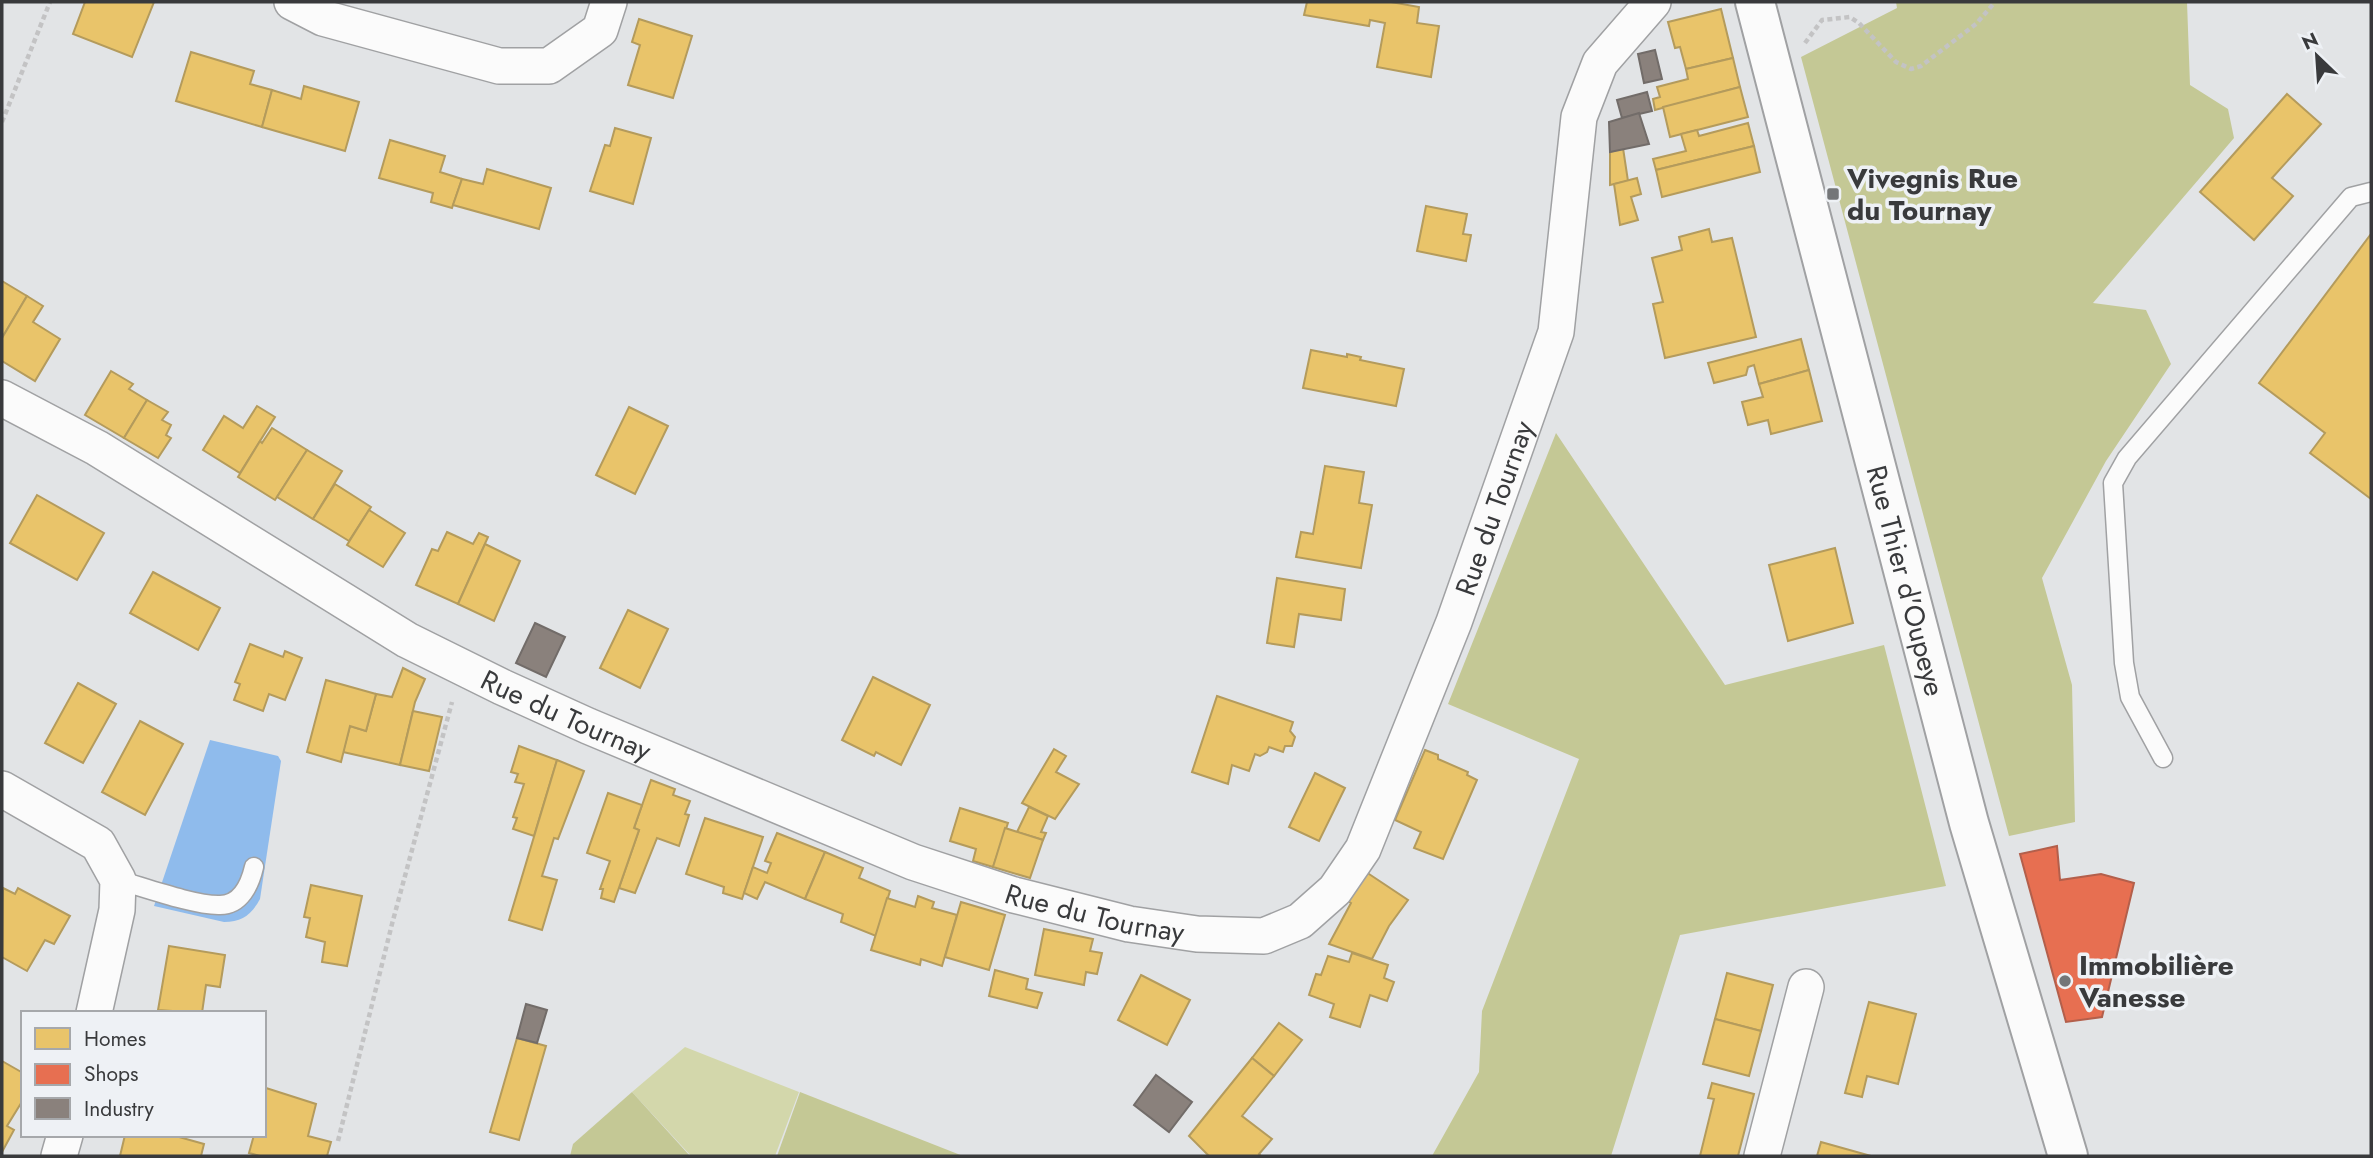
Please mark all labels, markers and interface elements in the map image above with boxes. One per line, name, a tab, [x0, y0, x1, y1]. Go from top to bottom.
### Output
north arrow	[2282, 21, 2352, 91]
text: N	[2297, 26, 2323, 56]
place label: Vivegnis Rue du Tournay	[1846, 158, 2018, 231]
marker: Vivegnis Rue du Tournay	[1825, 186, 1841, 202]
street label: Rue du Tournay	[1444, 415, 1544, 601]
street label: Rue Thier d'Oupeye	[1856, 461, 1956, 700]
street label: Rue du Tournay	[474, 659, 658, 771]
street label: Rue du Tournay	[1000, 873, 1188, 952]
place label: Immobilière Vanesse	[2078, 945, 2234, 1018]
marker: Immobilière Vanesse	[2057, 973, 2073, 989]
legend	[21, 1011, 266, 1137]
text: Homes	[84, 1024, 146, 1054]
text: Shops	[84, 1059, 138, 1089]
text: Industry	[84, 1094, 155, 1124]

